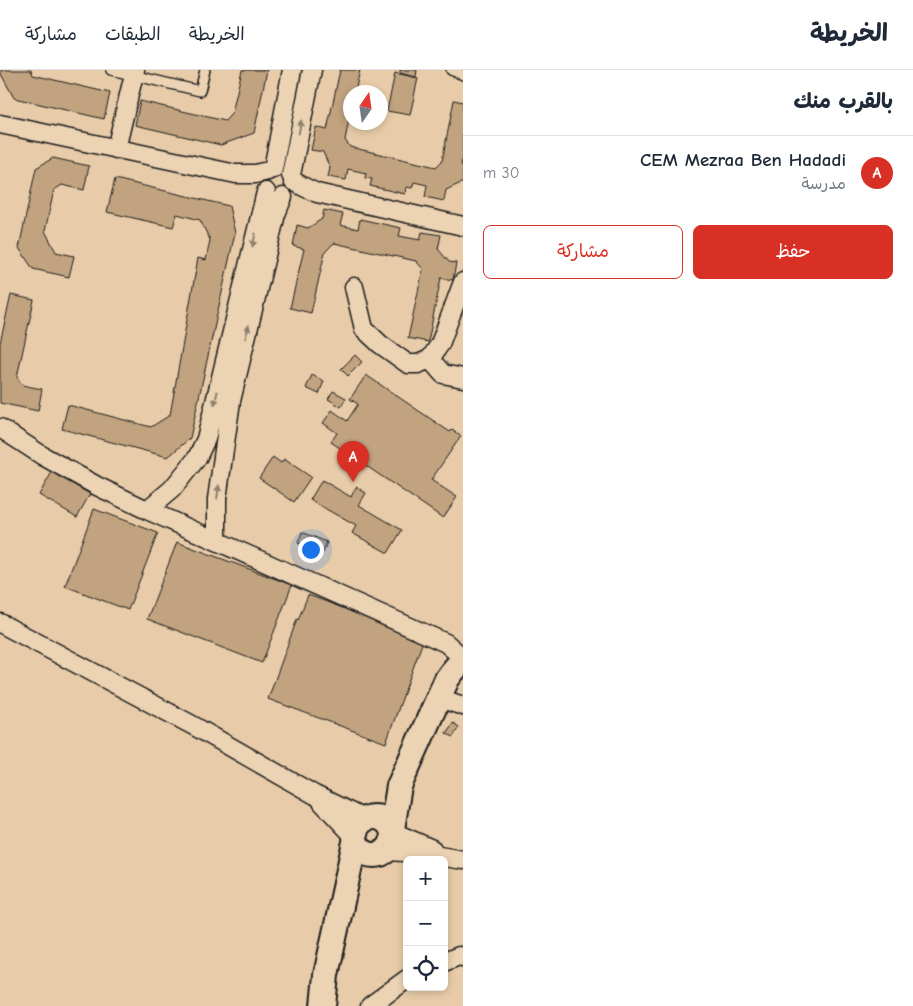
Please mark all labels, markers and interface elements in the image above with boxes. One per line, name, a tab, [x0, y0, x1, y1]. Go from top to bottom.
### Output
text: الخريطة	[810, 19, 888, 47]
text: مشاركة	[25, 24, 77, 45]
text: الطبقات	[105, 24, 161, 45]
text: الخريطة	[189, 24, 245, 45]
north arrow	[343, 85, 388, 130]
text: بالقرب منك	[793, 89, 893, 113]
one-way arrow	[297, 119, 305, 135]
text: CEM Mezraa Ben Hadadi	[640, 149, 846, 171]
text: 30 m	[483, 164, 519, 182]
text: A	[873, 164, 881, 182]
text: مدرسة	[801, 175, 846, 193]
button: مشاركة	[483, 225, 683, 279]
button: حفظ	[693, 225, 893, 279]
one-way arrow	[250, 232, 258, 247]
one-way arrow	[243, 325, 251, 340]
one-way arrow	[212, 390, 220, 405]
pin: A	[337, 441, 369, 482]
one-way arrow	[214, 484, 222, 500]
your location	[298, 537, 324, 563]
map controls	[403, 856, 448, 991]
button: +	[403, 856, 448, 901]
button: −	[403, 901, 448, 946]
button: locate	[403, 946, 448, 991]

